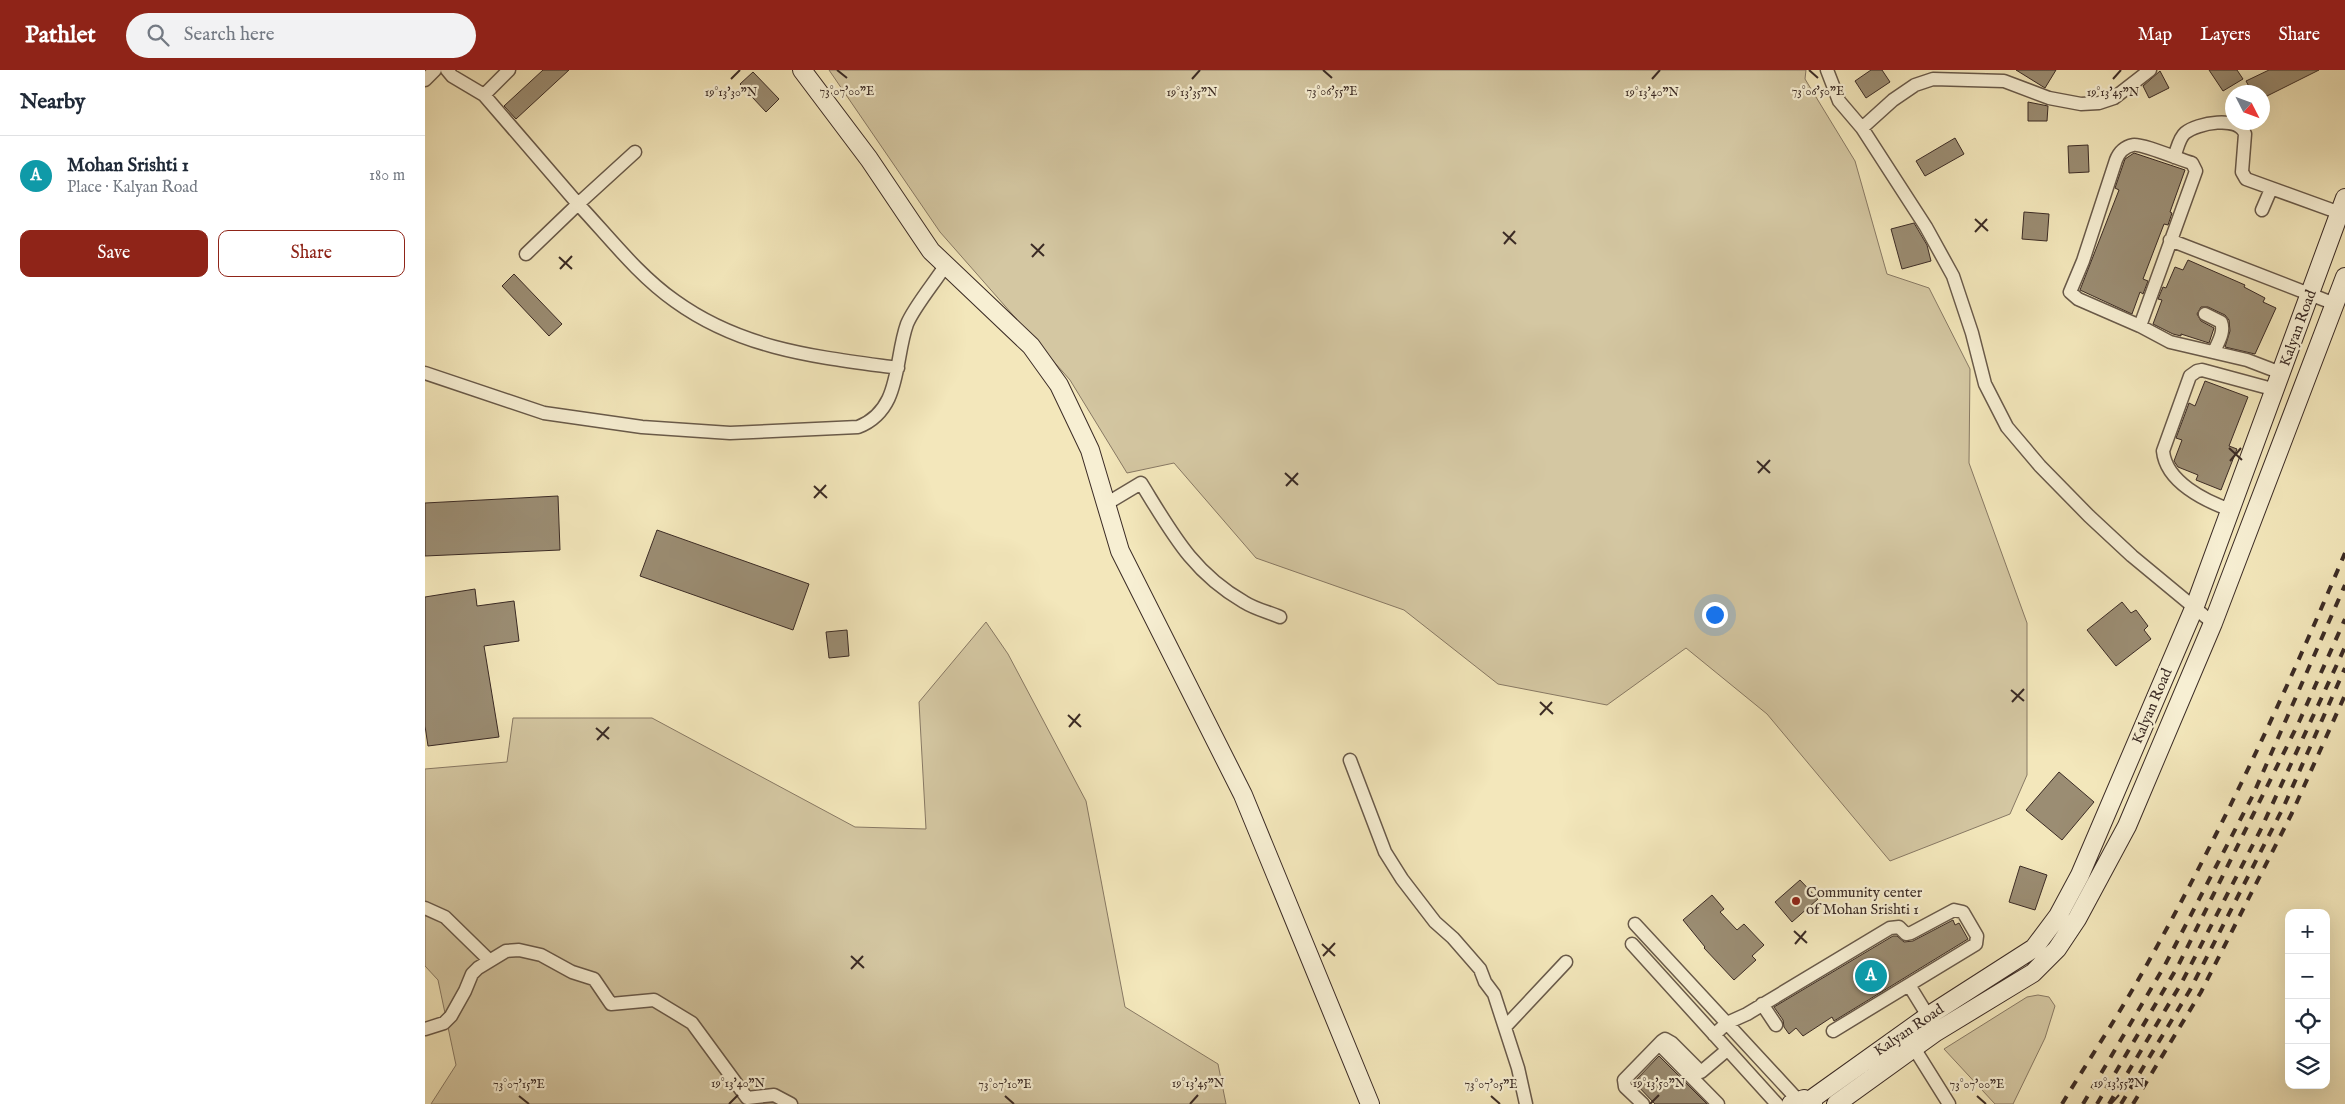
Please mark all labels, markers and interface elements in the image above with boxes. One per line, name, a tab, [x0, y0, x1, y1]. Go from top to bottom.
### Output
search box	[126, 13, 476, 58]
text: Pathlet	[25, 20, 96, 51]
icon: search	[144, 21, 172, 49]
text: Search here	[184, 23, 274, 47]
text: Map	[2138, 24, 2172, 47]
text: Layers	[2200, 24, 2251, 47]
text: Share	[2279, 24, 2320, 47]
text: 73°07'00"E	[820, 84, 874, 99]
text: 73°06'55"E	[1306, 84, 1358, 99]
text: 73°06'50"E	[1792, 84, 1844, 99]
text: 19°13'30"N	[705, 85, 758, 100]
text: 19°13'35"N	[1167, 85, 1218, 100]
text: 19°13'40"N	[1625, 85, 1680, 100]
text: 19°13'45"N	[2087, 85, 2140, 100]
north arrow	[2225, 85, 2270, 130]
text: Nearby	[20, 89, 85, 116]
text: Mohan Srishti 1	[67, 154, 189, 178]
text: A	[31, 166, 41, 186]
text: 180 m	[369, 166, 405, 186]
text: Place · Kalyan Road	[67, 178, 198, 198]
button: Save	[20, 230, 208, 277]
button: Share	[218, 230, 405, 277]
street label: Kalyan Road	[2275, 286, 2321, 369]
your location	[1702, 602, 1728, 628]
street label: Kalyan Road	[2128, 664, 2177, 747]
place label: Community center of Mohan Srishti 1	[1806, 883, 1923, 919]
marker: Community center of Mohan Srishti 1	[1790, 895, 1802, 907]
map controls	[2285, 909, 2330, 1089]
button: +	[2285, 909, 2330, 954]
button: −	[2285, 954, 2330, 999]
pin: A	[1855, 957, 1887, 995]
street label: Kalyan Road	[1870, 999, 1948, 1060]
button: locate	[2285, 999, 2330, 1044]
button: layers	[2285, 1044, 2330, 1089]
text: 19°13'40"N	[711, 1076, 766, 1091]
text: 19°13'45"N	[1172, 1076, 1225, 1091]
text: 19°13'50"N	[1633, 1076, 1686, 1091]
text: 19°13'55"N	[2094, 1076, 2145, 1091]
text: 73°07'15"E	[493, 1077, 545, 1092]
text: 73°07'10"E	[978, 1077, 1032, 1092]
text: 73°07'05"E	[1464, 1077, 1518, 1092]
text: 73°07'00"E	[1950, 1077, 2004, 1092]

